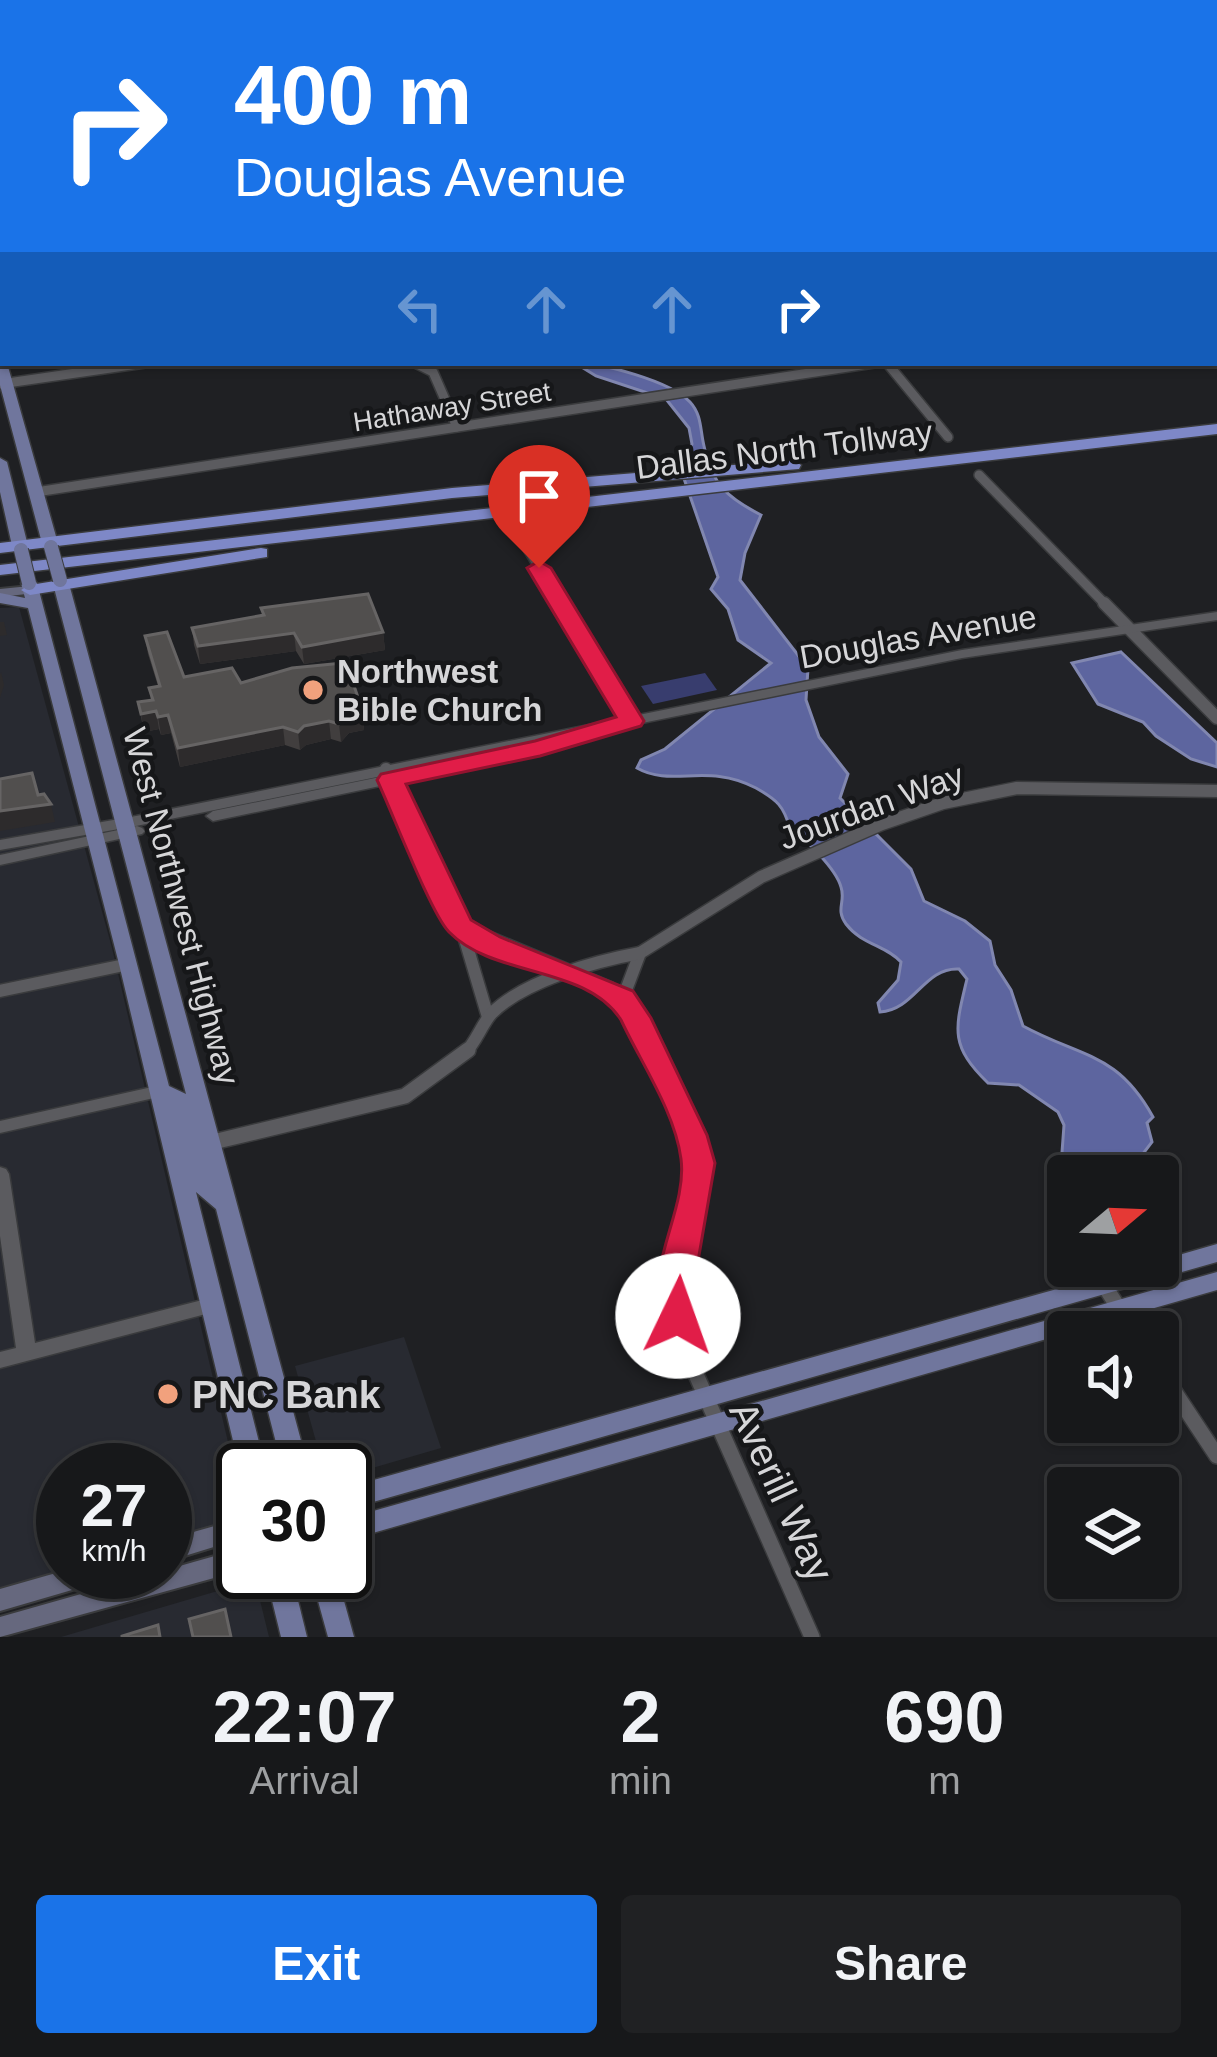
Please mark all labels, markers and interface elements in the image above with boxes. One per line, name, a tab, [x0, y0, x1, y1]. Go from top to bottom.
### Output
icon: right	[36, 48, 192, 204]
text: 400 m	[234, 48, 472, 142]
text: Douglas Avenue	[234, 147, 626, 207]
icon: left	[387, 276, 453, 342]
icon: ahead	[513, 276, 579, 342]
icon: ahead	[639, 276, 705, 342]
icon: right	[765, 276, 831, 342]
street label: Hathaway Street	[351, 376, 553, 437]
street label: Dallas North Tollway	[634, 413, 935, 486]
pin	[488, 445, 590, 568]
icon: arrive	[506, 463, 572, 529]
street label: Douglas Avenue	[797, 597, 1039, 676]
place label: Northwest Bible Church	[337, 653, 542, 728]
marker: Northwest Bible Church	[300, 677, 326, 703]
street label: West Northwest Highway	[116, 724, 247, 1089]
street label: Jourdan Way	[774, 756, 969, 857]
north arrow	[1047, 1155, 1179, 1287]
map controls	[1047, 1155, 1179, 1599]
position arrow	[615, 1253, 741, 1379]
button: sound	[1047, 1311, 1179, 1443]
place label: PNC Bank	[192, 1373, 381, 1416]
marker: PNC Bank	[155, 1381, 181, 1407]
street label: Averill Way	[721, 1395, 842, 1588]
speed limit sign: 30	[216, 1443, 372, 1599]
button: layers	[1047, 1467, 1179, 1599]
text: 27	[81, 1472, 147, 1539]
text: km/h	[81, 1534, 147, 1567]
text: 22:07	[212, 1677, 397, 1757]
text: 2	[620, 1677, 661, 1757]
text: 690	[884, 1677, 1005, 1757]
text: Arrival	[249, 1759, 360, 1802]
text: min	[609, 1759, 672, 1802]
text: m	[928, 1759, 961, 1802]
button: Exit	[36, 1895, 597, 2033]
button: Share	[621, 1895, 1181, 2033]

